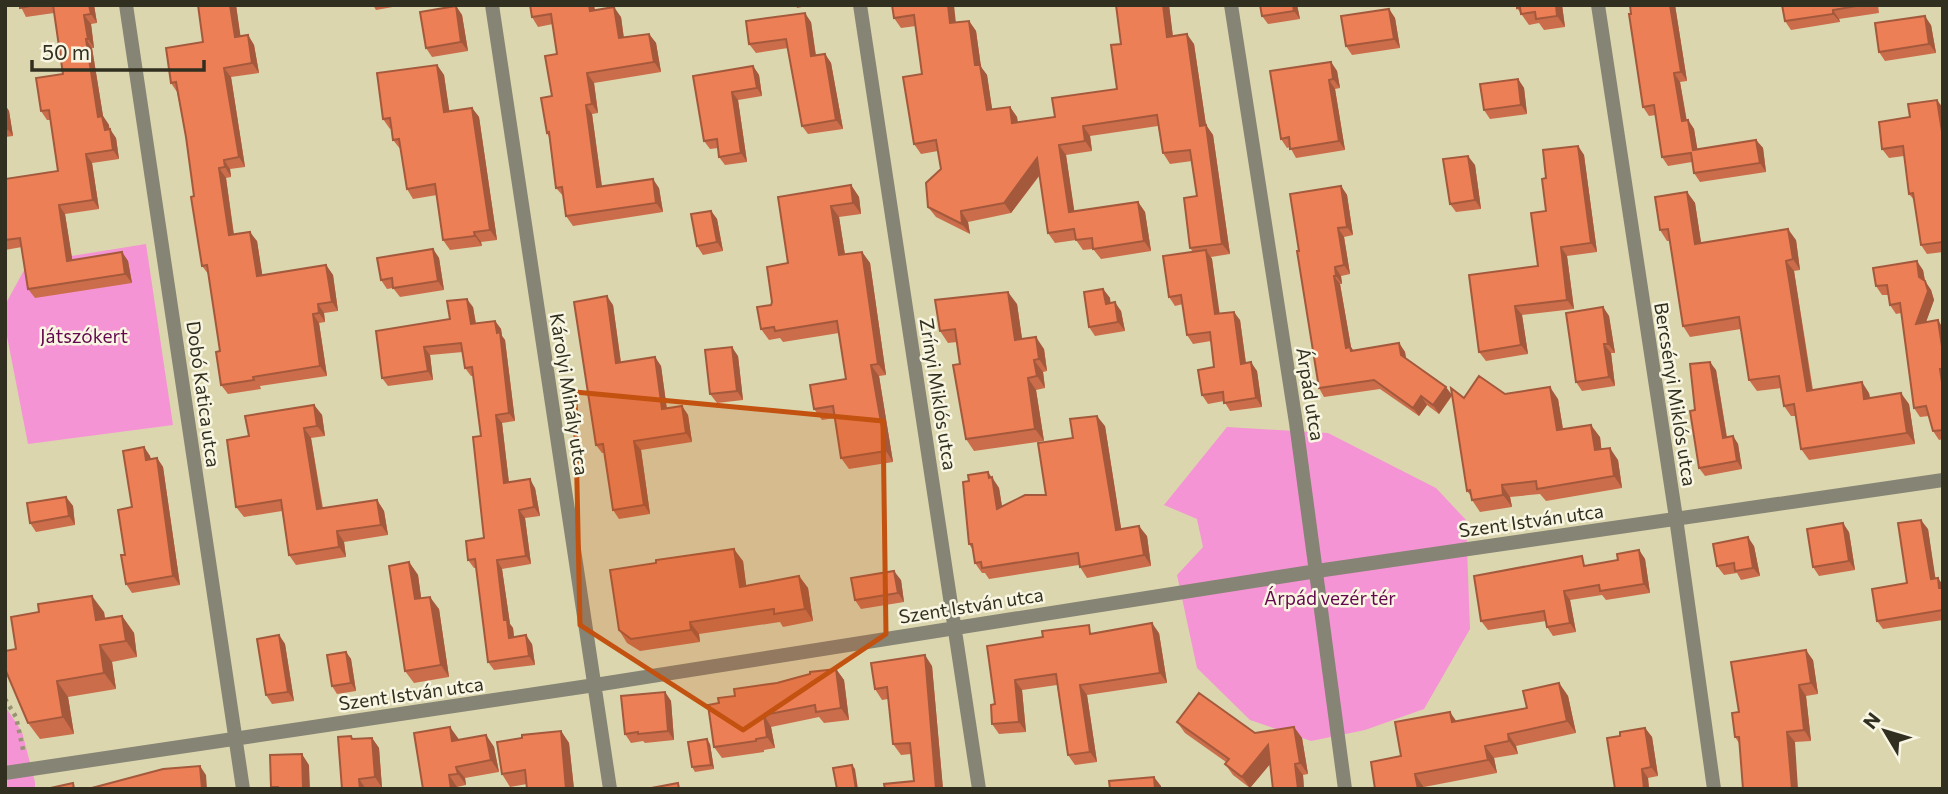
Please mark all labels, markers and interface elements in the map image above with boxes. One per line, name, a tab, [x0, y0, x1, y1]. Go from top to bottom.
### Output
scale bar	[32, 28, 203, 72]
text: 50 m	[42, 39, 90, 64]
street label: Bercsényi Miklós utca	[1650, 300, 1702, 488]
street label: Károlyi Mihály utca	[546, 311, 594, 477]
street label: Zrínyi Miklós utca	[916, 316, 962, 472]
street label: Dobó Katica utca	[182, 319, 226, 469]
park label: Játszókert	[40, 324, 128, 347]
street label: Árpád utca	[1292, 346, 1330, 442]
street label: Szent István utca	[1457, 498, 1605, 542]
street label: Szent István utca	[897, 582, 1045, 628]
park label: Árpád vezér tér	[1264, 586, 1396, 609]
street label: Szent István utca	[337, 671, 485, 715]
north arrow	[1850, 696, 1920, 766]
text: N	[1858, 708, 1885, 733]

